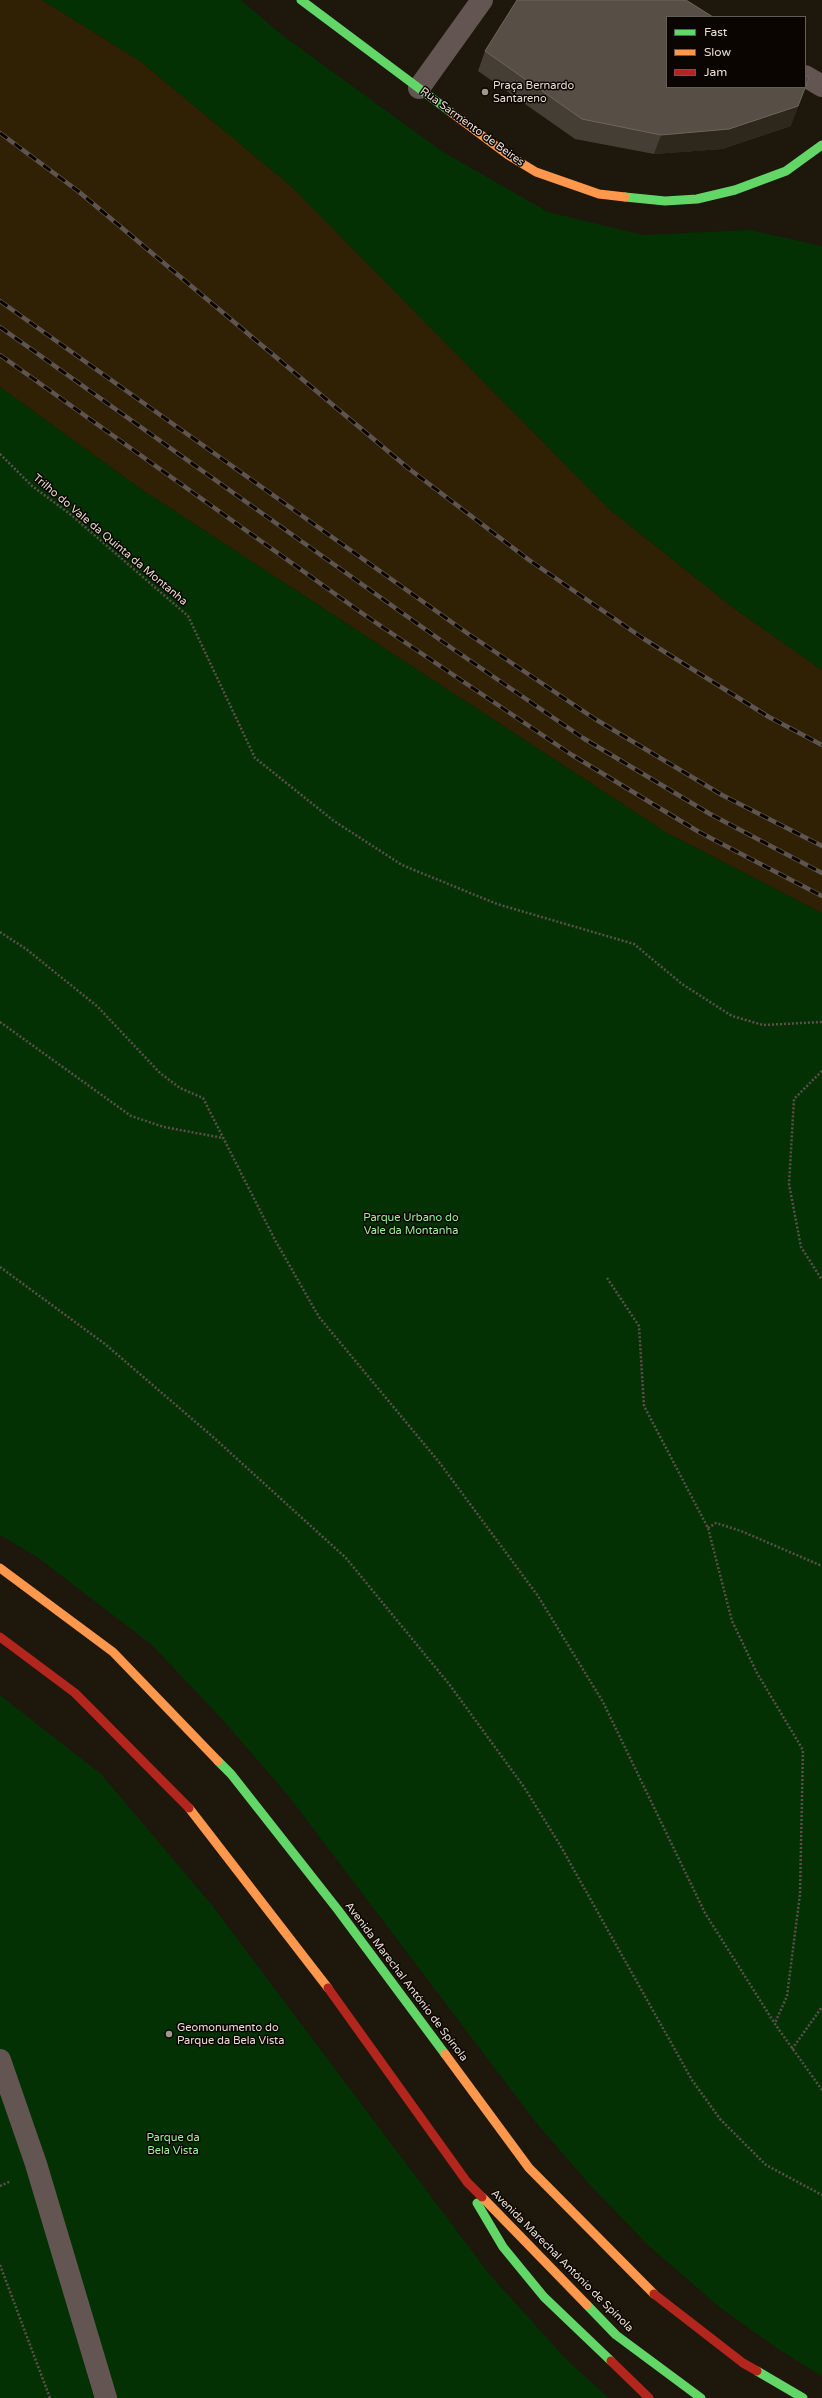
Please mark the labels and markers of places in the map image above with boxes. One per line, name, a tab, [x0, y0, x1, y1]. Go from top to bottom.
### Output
place label: Praça Bernardo Santareno	[493, 79, 574, 105]
marker: Praça Bernardo Santareno	[480, 87, 490, 97]
place label: Geomonumento do Parque da Bela Vista	[177, 2021, 285, 2047]
marker: Geomonumento do Parque da Bela Vista	[164, 2029, 174, 2039]

